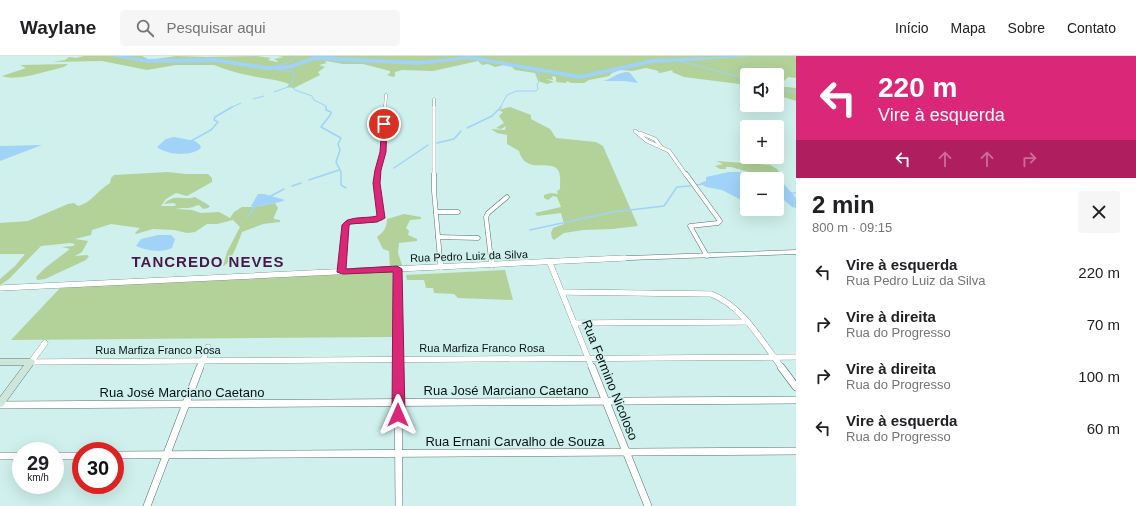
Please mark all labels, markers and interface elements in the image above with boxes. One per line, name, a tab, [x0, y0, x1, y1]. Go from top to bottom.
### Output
search box	[120, 10, 400, 46]
text: Waylane	[20, 17, 96, 38]
icon: search	[134, 17, 156, 39]
text: Pesquisar aqui	[166, 19, 266, 36]
text: Início	[895, 20, 929, 36]
text: Mapa	[951, 20, 986, 36]
text: Sobre	[1008, 20, 1045, 36]
text: Contato	[1067, 20, 1116, 36]
map controls	[740, 68, 784, 216]
button: sound	[740, 68, 784, 112]
icon: left	[812, 72, 864, 124]
text: 220 m	[878, 72, 957, 103]
text: Vire à esquerda	[878, 105, 1005, 125]
pin	[367, 107, 401, 141]
icon: arrive	[373, 113, 395, 135]
button: +	[740, 120, 784, 164]
icon: left	[892, 148, 914, 170]
icon: ahead	[934, 148, 956, 170]
icon: ahead	[976, 148, 998, 170]
icon: right	[1018, 148, 1040, 170]
button: −	[740, 172, 784, 216]
text: 2 min	[812, 191, 875, 218]
button: close	[1078, 191, 1120, 233]
text: 800 m · 09:15	[812, 220, 892, 235]
street label: Rua Pedro Luiz da Silva	[410, 248, 529, 264]
district label: TANCREDO NEVES	[132, 253, 284, 270]
text: Vire à esquerda	[846, 256, 957, 273]
icon: left	[812, 261, 834, 283]
text: 220 m	[1078, 264, 1120, 281]
text: Rua Pedro Luiz da Silva	[846, 273, 985, 288]
text: Vire à direita	[846, 308, 936, 325]
icon: right	[812, 313, 834, 335]
text: 70 m	[1087, 316, 1120, 333]
street label: Rua Fermino Nicoloso	[579, 318, 641, 442]
text: Rua do Progresso	[846, 325, 951, 340]
street label: Rua Marfiza Franco Rosa	[419, 342, 546, 354]
street label: Rua Marfiza Franco Rosa	[95, 344, 222, 356]
text: Vire à direita	[846, 360, 936, 377]
icon: right	[812, 365, 834, 387]
text: 100 m	[1078, 368, 1120, 385]
text: Rua do Progresso	[846, 377, 951, 392]
street label: Rua José Marciano Caetano	[424, 383, 588, 398]
street label: Rua José Marciano Caetano	[100, 385, 264, 400]
position arrow	[377, 394, 419, 436]
text: Vire à esquerda	[846, 412, 957, 429]
icon: left	[812, 417, 834, 439]
text: 60 m	[1087, 420, 1120, 437]
text: Rua do Progresso	[846, 429, 951, 444]
street label: Rua Ernani Carvalho de Souza	[425, 434, 605, 449]
speed limit sign: 30	[72, 442, 124, 494]
text: 29	[27, 452, 49, 474]
text: km/h	[27, 472, 49, 483]

